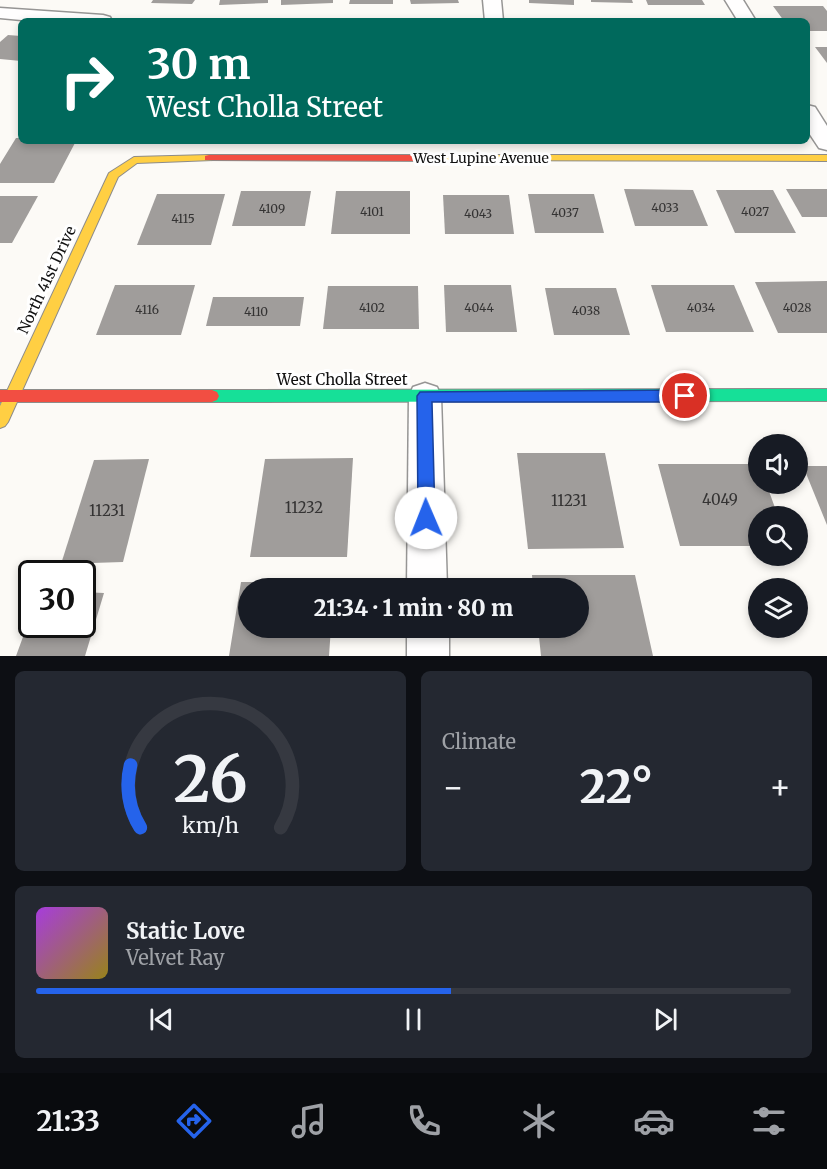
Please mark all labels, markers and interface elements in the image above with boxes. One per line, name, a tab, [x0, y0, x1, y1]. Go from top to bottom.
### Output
text: 30 m	[147, 38, 251, 90]
icon: right	[48, 42, 126, 120]
text: West Cholla Street	[147, 90, 383, 124]
street label: West Lupine Avenue	[412, 149, 549, 167]
house number: 4033	[651, 200, 679, 215]
house number: 4109	[259, 201, 285, 216]
house number: 4101	[360, 204, 385, 219]
house number: 4027	[741, 204, 769, 219]
house number: 4037	[551, 205, 579, 220]
house number: 4043	[464, 206, 492, 221]
house number: 4115	[171, 211, 195, 226]
street label: North 41st Drive	[13, 223, 80, 337]
house number: 4102	[359, 300, 385, 315]
house number: 4044	[464, 300, 494, 315]
house number: 4034	[687, 300, 716, 315]
house number: 4028	[783, 300, 811, 315]
house number: 4116	[135, 302, 159, 317]
house number: 4038	[572, 303, 600, 318]
house number: 4110	[244, 304, 268, 319]
street label: West Cholla Street	[275, 370, 408, 389]
pin	[659, 370, 710, 421]
icon: arrive	[668, 379, 701, 412]
map controls	[748, 434, 808, 638]
button: sound	[748, 434, 808, 494]
position arrow	[394, 486, 458, 550]
house number: 4049	[702, 490, 738, 509]
house number: 11231	[551, 491, 587, 510]
house number: 11232	[285, 498, 323, 517]
house number: 11231	[89, 501, 125, 520]
button: search	[748, 506, 808, 566]
speed limit sign: 30	[18, 560, 96, 638]
button: layers	[748, 578, 808, 638]
text: 21:34 · 1 min · 80 m	[314, 594, 513, 622]
text: Climate	[442, 729, 516, 754]
text: 26	[173, 741, 248, 819]
text: 22°	[580, 759, 653, 815]
text: −	[442, 767, 464, 808]
text: +	[769, 767, 791, 808]
text: km/h	[182, 812, 239, 839]
text: Static Love	[126, 917, 245, 945]
text: Velvet Ray	[126, 945, 225, 970]
icon: previous	[145, 1003, 178, 1036]
icon: pause	[397, 1003, 430, 1036]
icon: next	[649, 1003, 682, 1036]
icon: directions	[173, 1100, 215, 1142]
icon: music	[288, 1100, 330, 1142]
icon: phone	[403, 1100, 445, 1142]
icon: climate	[518, 1100, 560, 1142]
icon: car	[633, 1100, 675, 1142]
icon: filters	[748, 1100, 790, 1142]
text: 21:33	[37, 1104, 100, 1138]

